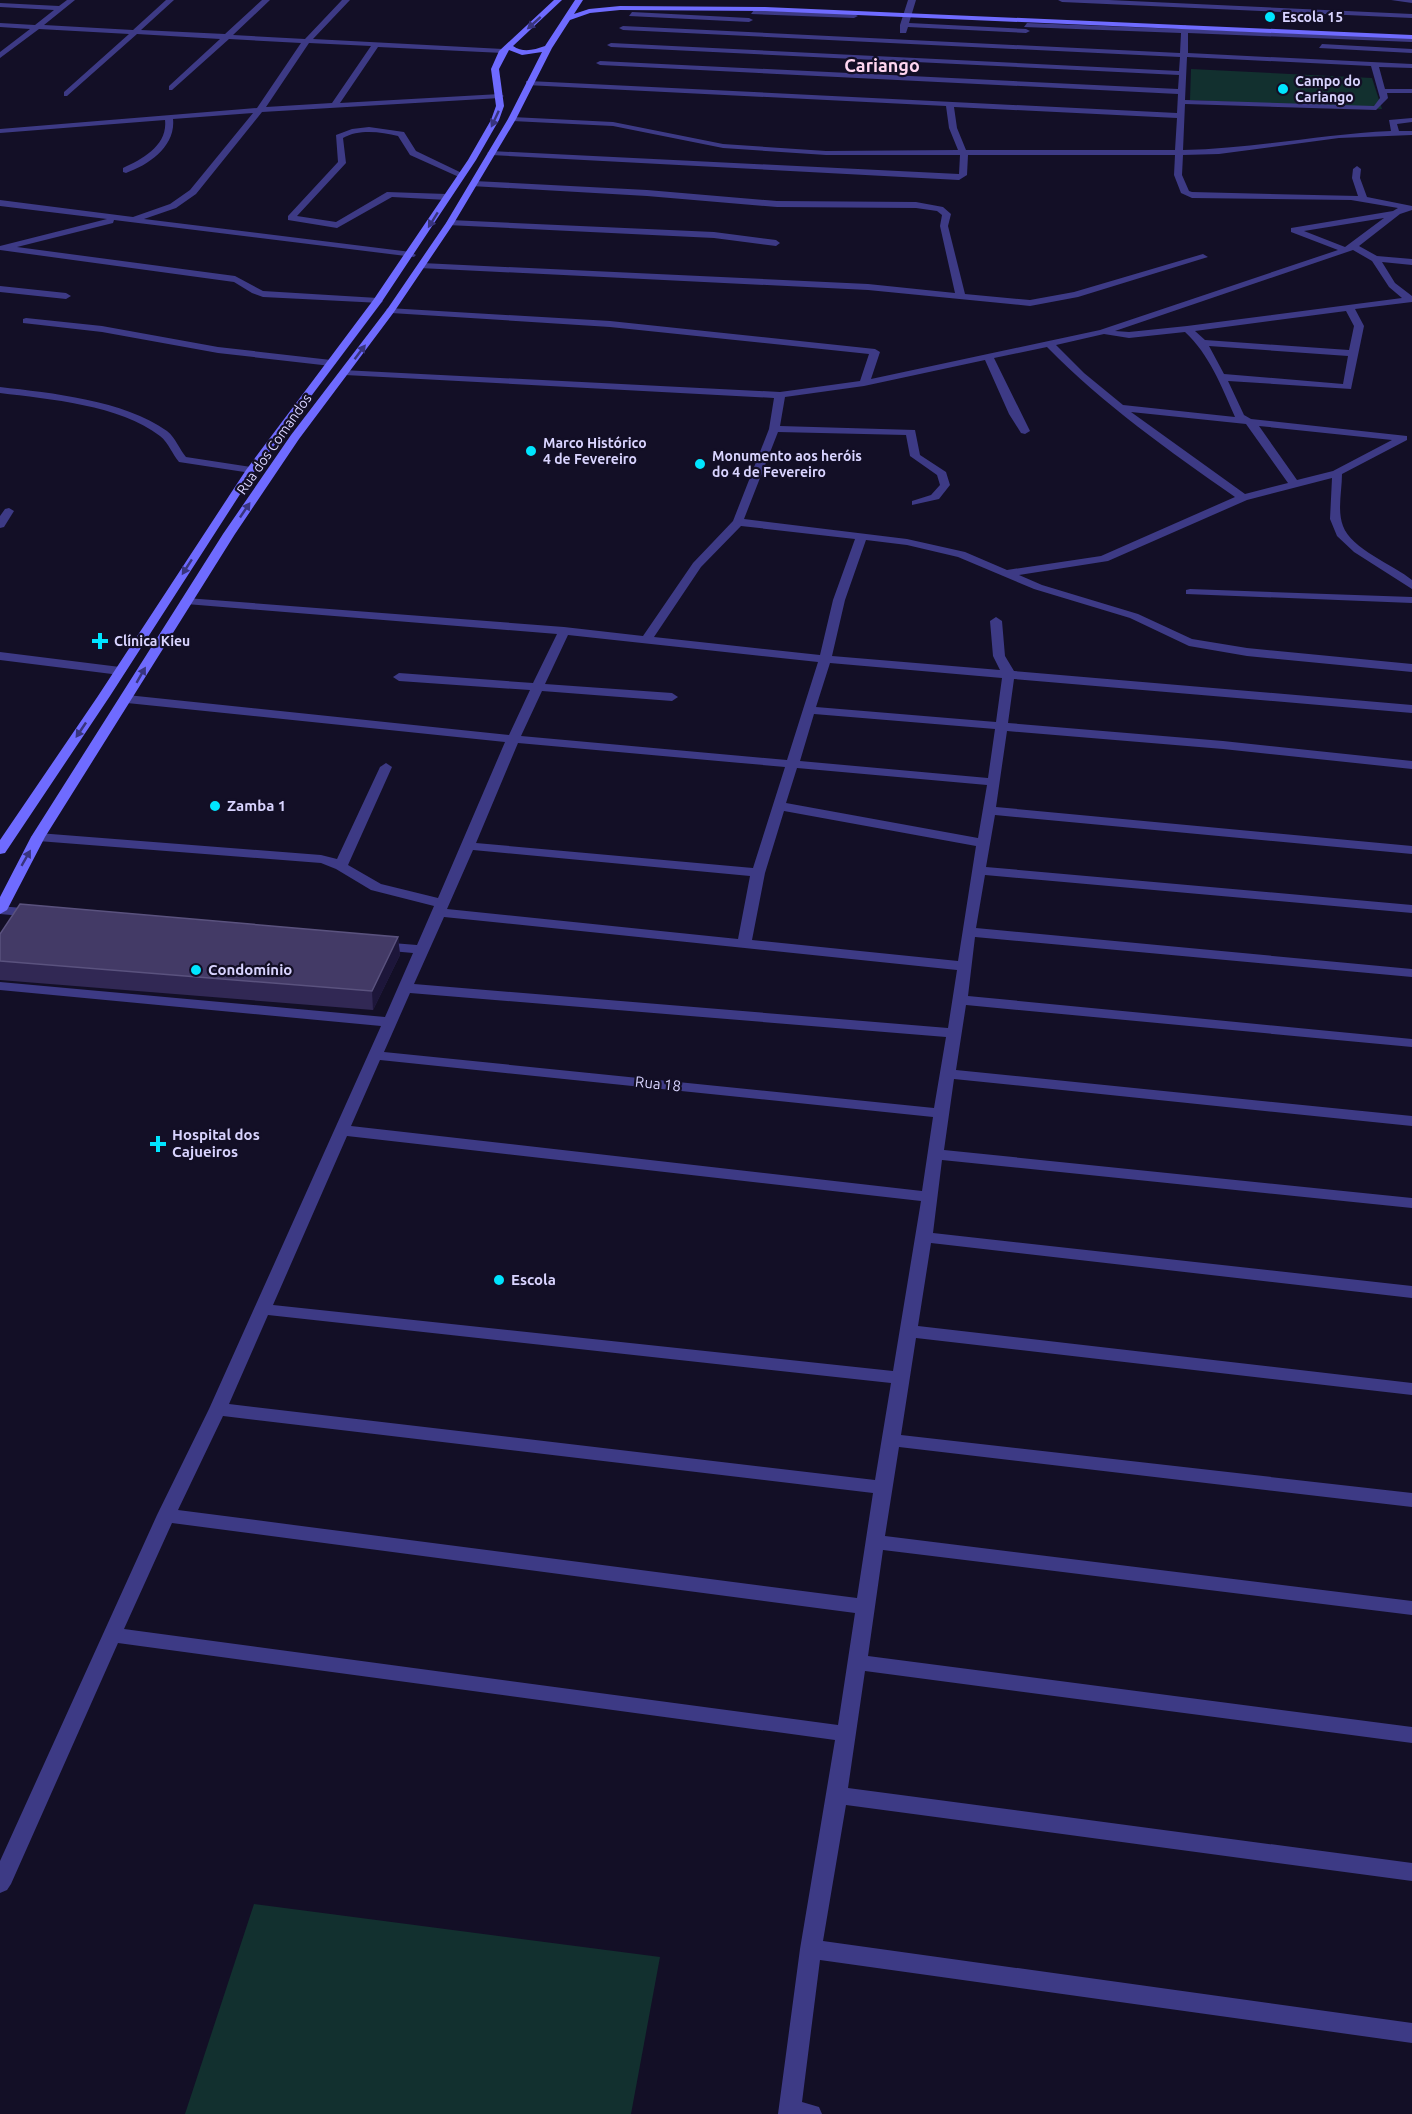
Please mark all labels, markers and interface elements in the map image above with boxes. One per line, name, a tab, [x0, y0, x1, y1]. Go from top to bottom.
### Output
place label: Escola 15	[1282, 9, 1343, 25]
marker: Escola 15	[1263, 10, 1277, 24]
one-way arrow	[526, 16, 541, 30]
district label: Cariango	[844, 55, 920, 75]
place label: Campo do Cariango	[1295, 73, 1361, 105]
marker: Campo do Cariango	[1276, 82, 1290, 96]
one-way arrow	[490, 111, 499, 128]
one-way arrow	[428, 212, 439, 228]
one-way arrow	[353, 345, 365, 360]
street label: Rua dos Comandos	[233, 391, 315, 497]
place label: Marco Histórico 4 de Fevereiro	[543, 435, 647, 467]
marker: Marco Histórico 4 de Fevereiro	[524, 444, 538, 458]
place label: Monumento aos heróis do 4 de Fevereiro	[712, 448, 862, 480]
marker: Monumento aos heróis do 4 de Fevereiro	[693, 457, 707, 471]
one-way arrow	[239, 502, 250, 518]
one-way arrow	[182, 559, 193, 575]
marker: Clínica Kieu	[91, 632, 109, 650]
place label: Clínica Kieu	[114, 633, 190, 649]
one-way arrow	[136, 666, 146, 683]
one-way arrow	[75, 722, 86, 739]
place label: Zamba 1	[227, 797, 286, 814]
marker: Zamba 1	[208, 799, 222, 813]
one-way arrow	[21, 849, 31, 866]
place label: Condomínio	[208, 961, 292, 978]
marker: Condomínio	[189, 963, 203, 977]
street label: Rua 18	[634, 1073, 682, 1094]
place label: Hospital dos Cajueiros	[172, 1126, 260, 1160]
marker: Hospital dos Cajueiros	[149, 1135, 167, 1153]
place label: Escola	[511, 1271, 556, 1288]
marker: Escola	[492, 1273, 506, 1287]

